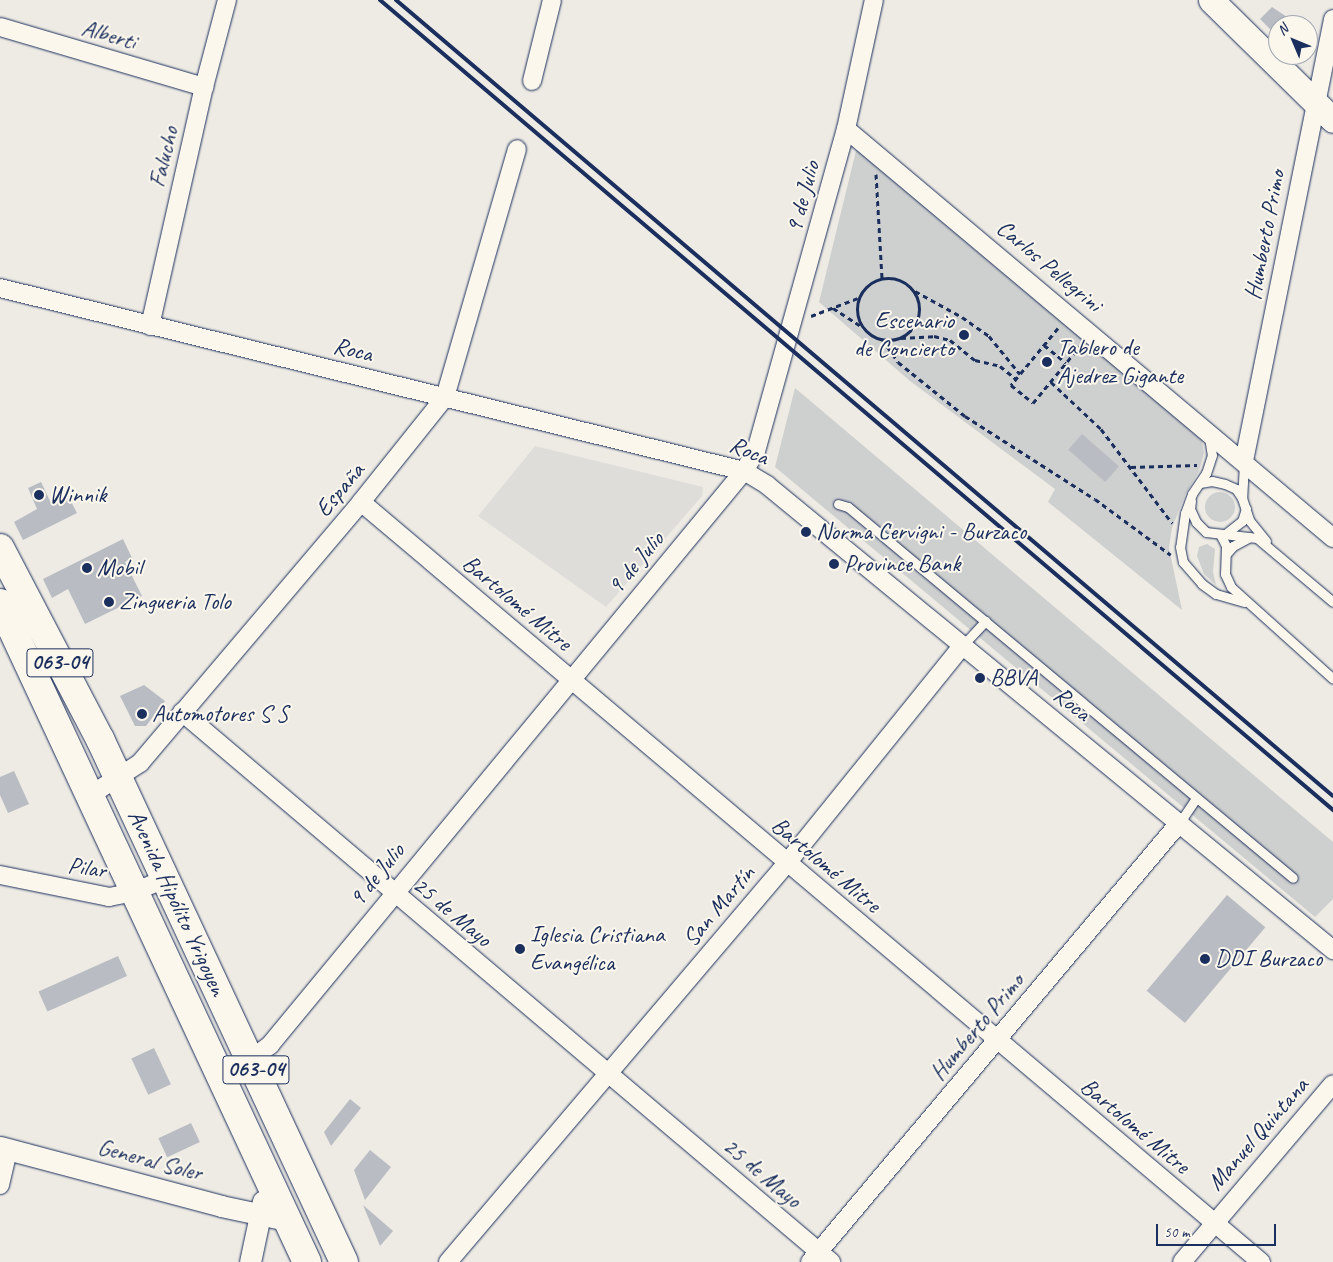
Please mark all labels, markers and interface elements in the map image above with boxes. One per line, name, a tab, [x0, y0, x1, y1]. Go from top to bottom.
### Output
street label: Alberti	[78, 14, 140, 56]
north arrow	[1268, 15, 1318, 65]
text: N	[1274, 21, 1292, 39]
street label: Falucho	[143, 124, 185, 190]
street label: 9 de Julio	[780, 158, 826, 236]
street label: Humberto Primo	[1238, 167, 1292, 303]
street label: Carlos Pellegrini	[991, 214, 1107, 318]
place label: Escenario de Concierto	[855, 307, 954, 363]
marker: Escenario de Concierto	[958, 329, 970, 341]
street label: Roca	[330, 331, 376, 369]
place label: Tablero de Ajedrez Gigante	[1057, 334, 1182, 390]
marker: Tablero de Ajedrez Gigante	[1041, 356, 1053, 368]
street label: Roca	[725, 430, 773, 472]
street label: España	[309, 457, 371, 523]
place label: Winnik	[49, 481, 106, 509]
marker: Winnik	[33, 489, 45, 501]
place label: Norma Cervigni - Burzaco	[816, 518, 1026, 546]
street label: 9 de Julio	[602, 526, 670, 600]
marker: Norma Cervigni - Burzaco	[800, 526, 812, 538]
street label: Bartolomé Mitre	[456, 549, 578, 657]
place label: Province Bank	[844, 550, 960, 578]
place label: Mobil	[97, 554, 142, 582]
marker: Province Bank	[828, 558, 840, 570]
marker: Mobil	[81, 562, 93, 574]
place label: Zingueria Tolo	[119, 588, 230, 616]
marker: Zingueria Tolo	[103, 596, 115, 608]
road number: 063-04	[26, 644, 94, 682]
place label: BBVA	[990, 664, 1037, 692]
marker: BBVA	[974, 672, 986, 684]
street label: Roca	[1048, 680, 1096, 728]
place label: Automotores S S	[152, 700, 288, 728]
marker: Automotores S S	[136, 708, 148, 720]
street label: Avenida Hipólito Yrigoyen	[121, 805, 233, 1001]
street label: Bartolomé Mitre	[765, 811, 887, 919]
street label: 9 de Julio	[343, 838, 411, 912]
street label: Pilar	[66, 851, 108, 885]
street label: San Martín	[676, 859, 762, 953]
street label: 25 de Mayo	[407, 871, 497, 953]
place label: Iglesia Cristiana Evangélica	[530, 921, 664, 977]
marker: Iglesia Cristiana Evangélica	[514, 943, 526, 955]
place label: DDI Burzaco	[1215, 945, 1323, 973]
marker: DDI Burzaco	[1199, 953, 1211, 965]
street label: Humberto Primo	[923, 967, 1031, 1087]
road number: 063-04	[222, 1050, 290, 1090]
street label: Bartolomé Mitre	[1074, 1072, 1196, 1180]
street label: Manuel Quintana	[1201, 1072, 1315, 1196]
street label: General Soler	[95, 1132, 205, 1188]
street label: 25 de Mayo	[717, 1132, 807, 1214]
scale bar	[1158, 1214, 1278, 1246]
text: 50 m	[1164, 1223, 1190, 1242]

